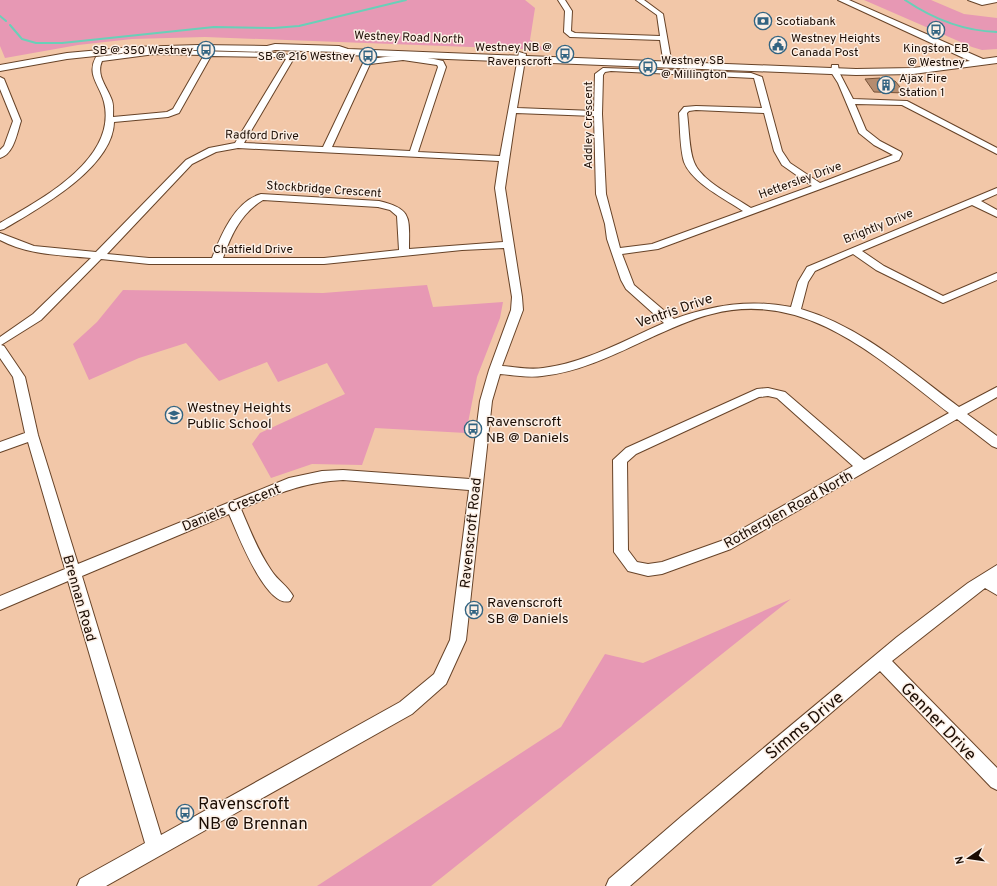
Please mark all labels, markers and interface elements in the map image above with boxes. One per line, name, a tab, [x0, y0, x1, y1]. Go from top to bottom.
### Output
bank icon: Scotiabank	[753, 11, 773, 31]
place label: Scotiabank	[776, 14, 836, 30]
bus stop icon: Kingston EB @ Westney	[926, 20, 946, 40]
street label: Westney Road North	[354, 28, 464, 48]
place label: Westney Heights Canada Post	[791, 31, 880, 61]
public building icon: Westney Heights Canada Post	[768, 35, 788, 55]
bus stop icon: SB @ 350 Westney	[196, 40, 216, 60]
place label: Westney NB @ Ravenscroft	[475, 40, 552, 70]
place label: Kingston EB @ Westney	[903, 41, 969, 71]
place label: SB @ 350 Westney	[92, 43, 193, 59]
bus stop icon: Westney NB @ Ravenscroft	[555, 44, 575, 64]
bus stop icon: SB @ 216 Westney	[358, 46, 378, 66]
place label: SB @ 216 Westney	[258, 49, 355, 65]
place label: Westney SB @ Millington	[661, 53, 727, 83]
bus stop icon: Westney SB @ Millington	[638, 57, 658, 77]
place label: Ajax Fire Station 1	[899, 71, 947, 101]
building icon: Ajax Fire Station 1	[876, 75, 896, 95]
street label: Addley Crescent	[581, 81, 597, 169]
street label: Radford Drive	[225, 127, 299, 145]
street label: Hettersley Drive	[757, 159, 844, 203]
street label: Stockbridge Crescent	[266, 178, 382, 202]
street label: Brightly Drive	[841, 206, 916, 248]
street label: Chatfield Drive	[213, 242, 293, 258]
street label: Ventris Drive	[634, 290, 715, 332]
place label: Westney Heights Public School	[187, 400, 291, 433]
school or university icon: Westney Heights Public School	[164, 405, 184, 425]
place label: Ravenscroft NB @ Daniels	[486, 414, 569, 447]
bus stop icon: Ravenscroft NB @ Daniels	[463, 419, 483, 439]
street label: Rotherglen Road North	[721, 468, 856, 553]
street label: Ravenscroft Road	[457, 477, 486, 589]
street label: Daniels Crescent	[180, 481, 283, 536]
street label: Brennan Road	[58, 553, 99, 644]
place label: Ravenscroft SB @ Daniels	[487, 595, 569, 628]
bus stop icon: Ravenscroft SB @ Daniels	[464, 600, 484, 620]
street label: Genner Drive	[895, 678, 980, 766]
street label: Simms Drive	[762, 687, 849, 766]
place label: Ravenscroft NB @ Brennan	[198, 794, 308, 836]
bus stop icon: Ravenscroft NB @ Brennan	[175, 803, 195, 823]
north arrow	[949, 838, 989, 878]
text: N	[953, 855, 968, 865]

